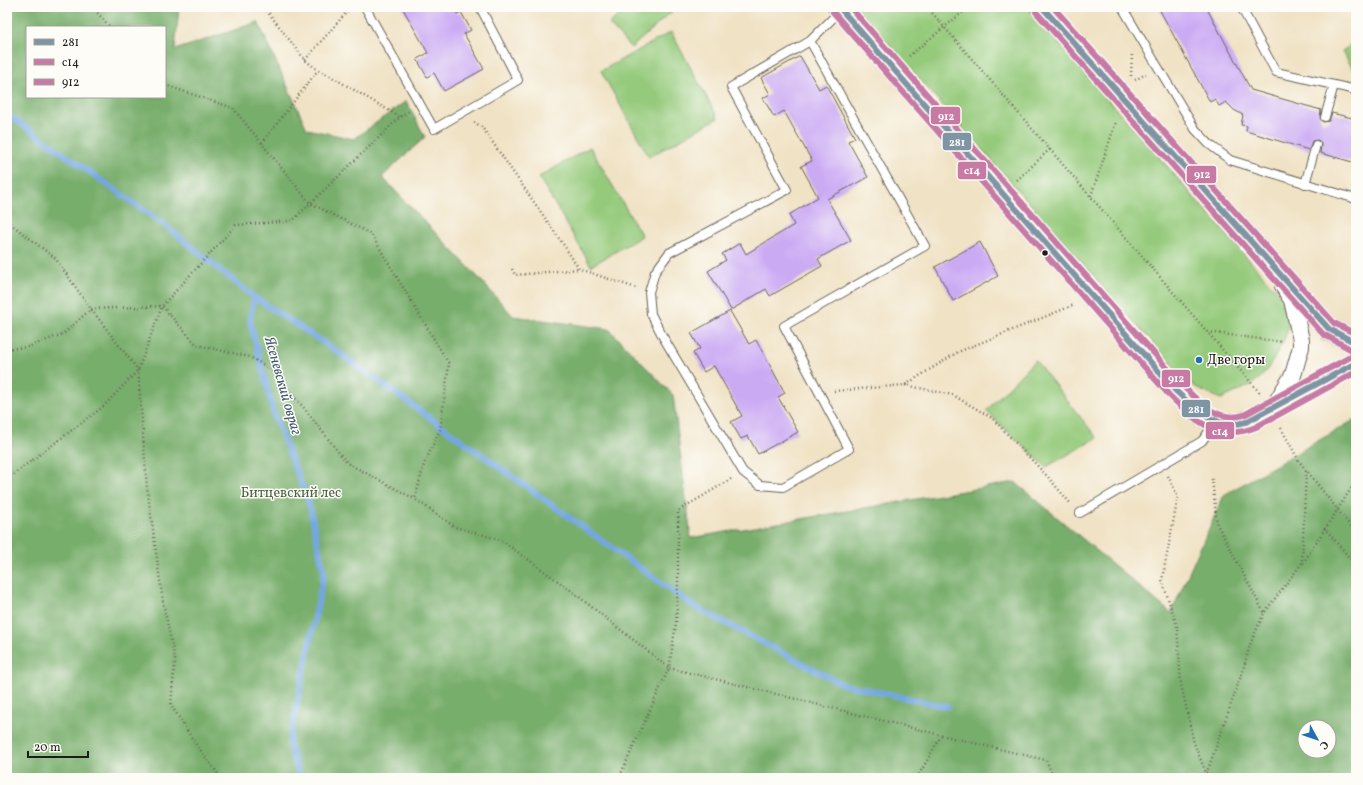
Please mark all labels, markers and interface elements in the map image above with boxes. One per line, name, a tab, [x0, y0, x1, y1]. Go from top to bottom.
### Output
legend	[26, 26, 166, 98]
text: 281	[62, 35, 79, 51]
text: с14	[62, 55, 79, 71]
text: 912	[62, 75, 79, 91]
line badge: 912	[930, 106, 961, 125]
text: 912	[938, 110, 954, 125]
line badge: 281	[942, 132, 972, 151]
text: 281	[949, 136, 965, 151]
line badge: с14	[957, 161, 987, 180]
text: с14	[964, 164, 980, 179]
line badge: 912	[1186, 165, 1217, 184]
text: 912	[1194, 168, 1210, 183]
unlabelled marker	[1040, 248, 1050, 258]
water label: Ясеневский овраг	[258, 333, 306, 438]
place label: Две горы	[1207, 351, 1265, 370]
marker: Две горы	[1194, 355, 1204, 365]
line badge: 912	[1161, 369, 1191, 388]
text: 912	[1168, 372, 1184, 387]
line badge: 281	[1181, 399, 1211, 418]
text: 281	[1188, 403, 1204, 418]
line badge: с14	[1205, 421, 1235, 440]
text: с14	[1212, 425, 1228, 440]
park label: Битцевский лес	[241, 484, 341, 503]
north arrow	[1297, 719, 1337, 759]
scale bar	[28, 733, 88, 759]
text: С	[1315, 737, 1332, 752]
text: 20 m	[34, 740, 61, 756]

